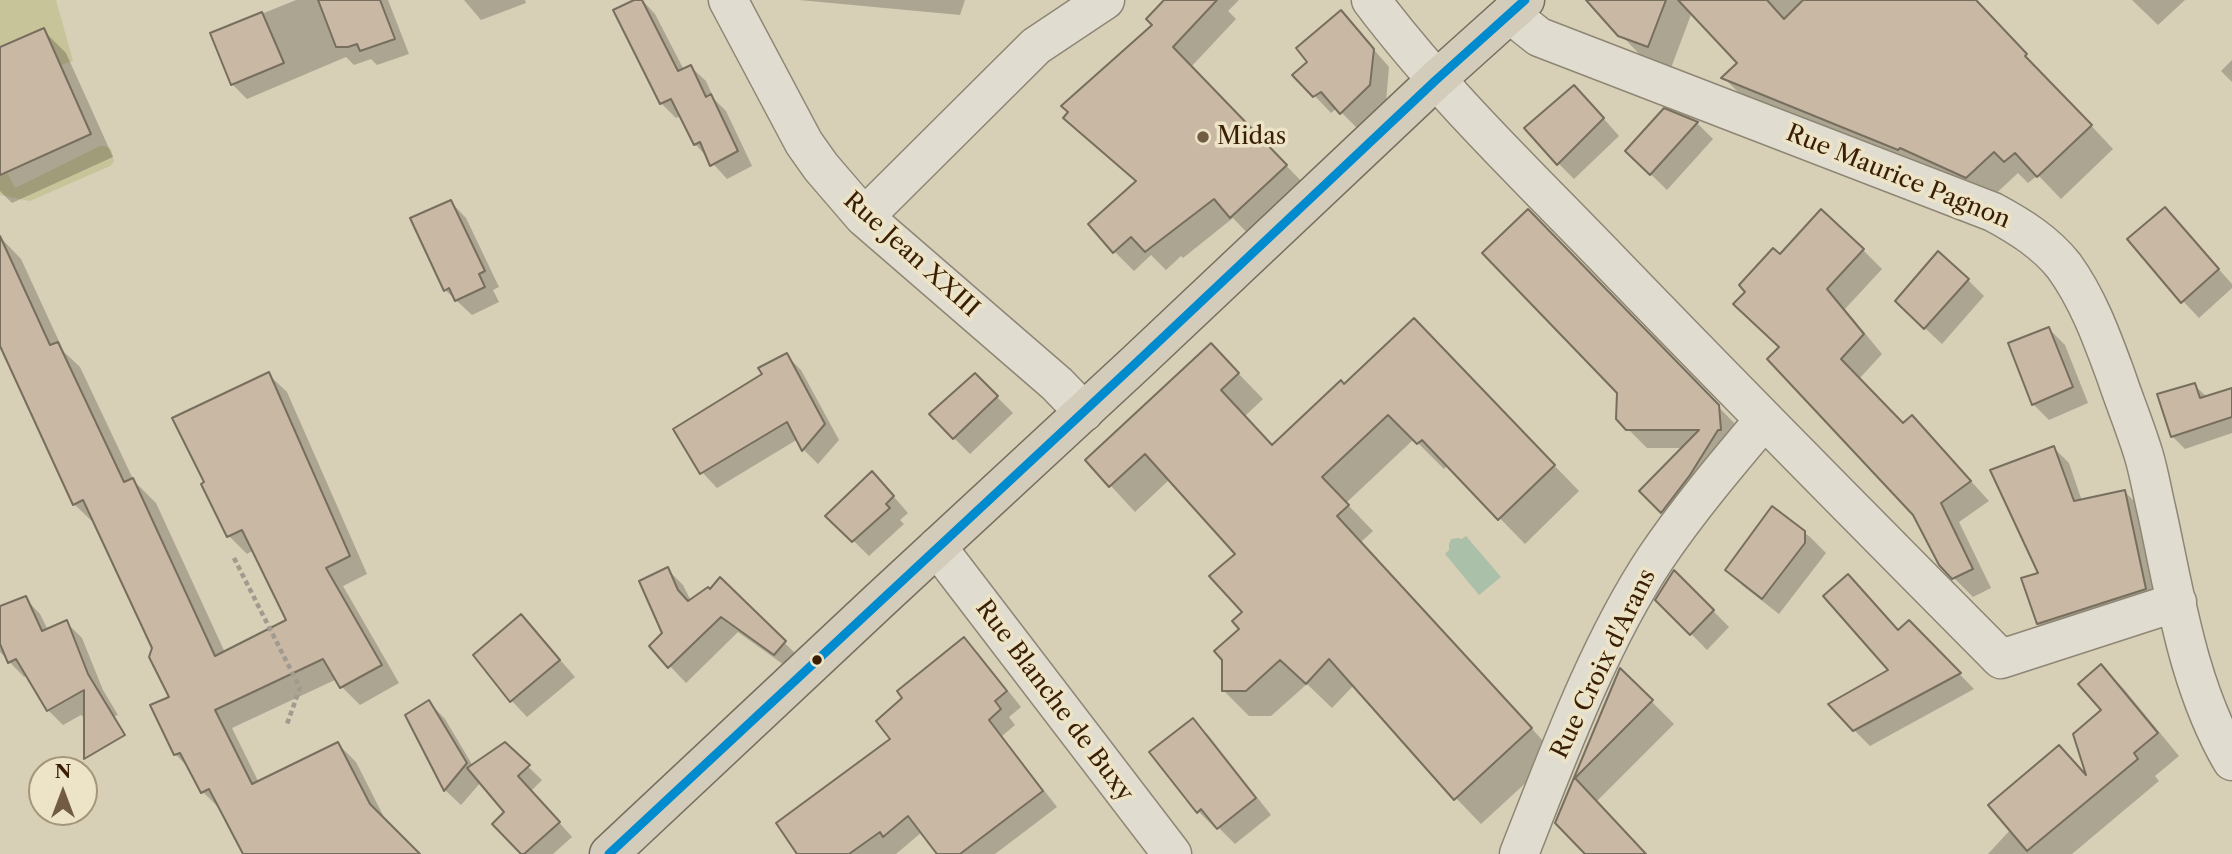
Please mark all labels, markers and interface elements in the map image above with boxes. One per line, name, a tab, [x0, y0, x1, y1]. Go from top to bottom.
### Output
street label: Rue Maurice Pagnon	[1782, 119, 2014, 235]
place label: Midas	[1217, 123, 1286, 151]
marker: Midas	[1195, 129, 1211, 145]
street label: Rue Jean XXIII	[837, 187, 985, 323]
street label: Rue Croix d'Arans	[1546, 565, 1662, 763]
street label: Rue Blanche de Buxy	[969, 595, 1139, 807]
unlabelled marker	[810, 653, 824, 667]
north arrow	[28, 756, 98, 826]
text: N	[55, 760, 71, 783]

